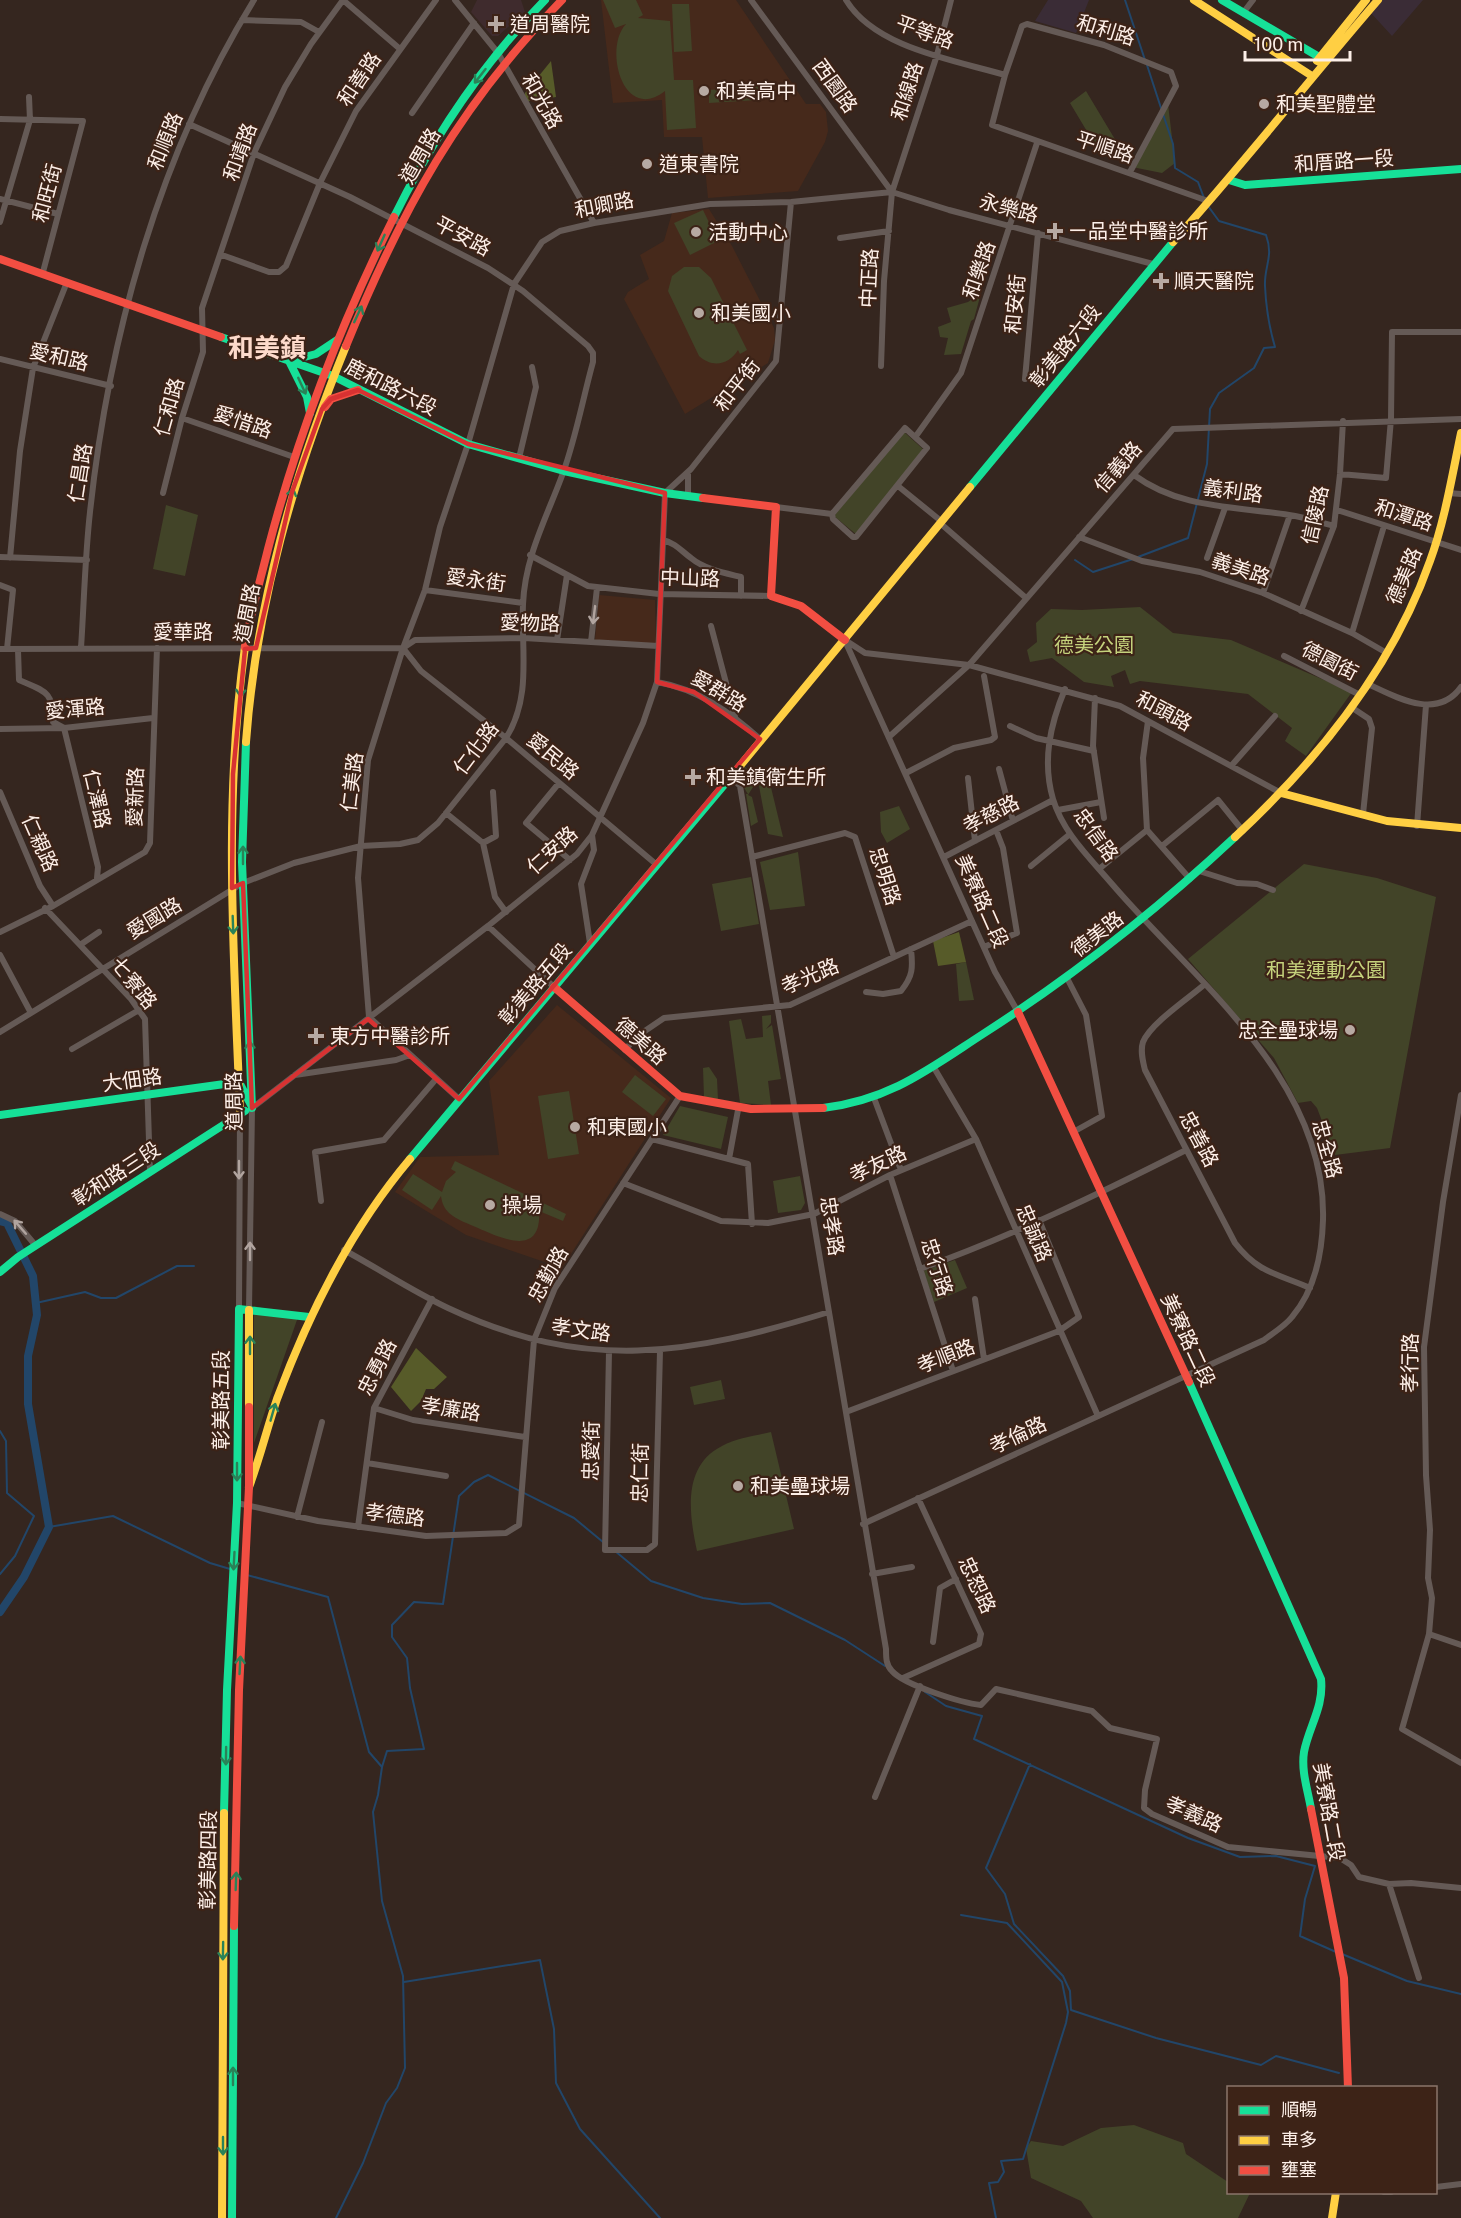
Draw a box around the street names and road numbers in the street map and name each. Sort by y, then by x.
street label: 平等路 [893,10,957,54]
street label: 和利路 [1074,10,1138,50]
street label: 和善路 [332,47,386,111]
street label: 西園路 [808,55,862,117]
street label: 和線路 [886,59,928,123]
street label: 和光路 [517,69,567,133]
street label: 和順路 [143,109,187,173]
street label: 和靖路 [218,120,262,184]
street label: 道周路 [395,124,445,188]
street label: 平順路 [1073,126,1137,168]
street label: 和厝路一段 [1293,146,1395,176]
street label: 和旺街 [28,161,66,225]
street label: 和卿路 [572,187,636,223]
street label: 永樂路 [977,189,1041,227]
street label: 平安路 [431,211,495,261]
street label: 和樂路 [958,238,1000,302]
street label: 中正路 [855,247,883,309]
street label: 和安街 [1000,273,1030,335]
street label: 彰美路六段 [1024,300,1106,392]
street label: 愛和路 [27,339,91,375]
street label: 鹿和路六段 [341,354,441,420]
street label: 和平街 [709,354,765,416]
street label: 仁和路 [149,375,189,439]
street label: 愛惜路 [211,401,275,443]
street label: 信義路 [1089,436,1147,498]
street label: 仁昌路 [63,441,97,505]
street label: 義利路 [1202,475,1264,507]
street label: 信陵路 [1297,483,1333,547]
street label: 和潭路 [1372,494,1436,536]
street label: 德美路 [1381,544,1427,608]
street label: 義美路 [1209,548,1273,590]
street label: 愛永街 [445,564,507,596]
street label: 中山路 [660,565,720,591]
street label: 道周路 [229,581,265,645]
street label: 愛物路 [500,610,560,636]
street label: 愛華路 [153,620,213,644]
street label: 德園街 [1298,637,1362,685]
street label: 愛群路 [687,665,751,717]
street label: 和頭路 [1132,686,1196,736]
street label: 愛渾路 [44,694,106,724]
street label: 仁化路 [448,717,504,779]
street label: 愛民路 [522,728,584,784]
street label: 仁美路 [336,751,368,813]
street label: 仁澤路 [79,767,115,831]
street label: 愛新路 [122,767,148,827]
street label: 孝慈路 [959,790,1023,838]
street label: 忠信路 [1069,804,1123,866]
street label: 仁親路 [17,811,63,875]
street label: 仁安路 [522,821,582,879]
street label: 忠明路 [864,844,906,908]
street label: 美寮路二段 [951,850,1013,952]
street label: 愛國路 [122,892,186,944]
street label: 德美路 [1066,906,1128,962]
street label: 彰美路五段 [494,938,576,1030]
street label: 七寮路 [106,952,162,1014]
street label: 孝光路 [778,953,842,999]
street label: 德美路 [610,1012,672,1070]
street label: 大佃路 [101,1064,163,1096]
street label: 道周路 [221,1071,247,1131]
street label: 忠善路 [1174,1107,1224,1171]
street label: 忠全路 [1307,1117,1347,1181]
street label: 彰和路三段 [68,1137,164,1211]
street label: 孝友路 [846,1140,910,1188]
street label: 忠孝路 [815,1194,849,1258]
street label: 忠誠路 [1011,1201,1057,1265]
street label: 忠行路 [916,1235,958,1299]
street label: 忠勤路 [523,1242,573,1306]
street label: 美寮路二段 [1156,1290,1220,1390]
street label: 孝文路 [550,1314,612,1346]
street label: 孝行路 [1397,1333,1423,1393]
street label: 孝順路 [914,1334,978,1378]
street label: 忠勇路 [353,1335,401,1399]
street label: 彰美路五段 [209,1350,233,1450]
street label: 孝廉路 [419,1392,483,1426]
street label: 孝倫路 [986,1411,1050,1459]
street label: 忠愛街 [578,1421,604,1481]
street label: 忠仁街 [627,1443,653,1503]
street label: 孝德路 [364,1499,426,1531]
street label: 忠恕路 [953,1553,1001,1617]
street label: 美寮路二段 [1308,1761,1350,1863]
street label: 孝義路 [1162,1791,1226,1837]
street label: 彰美路四段 [195,1810,221,1910]

